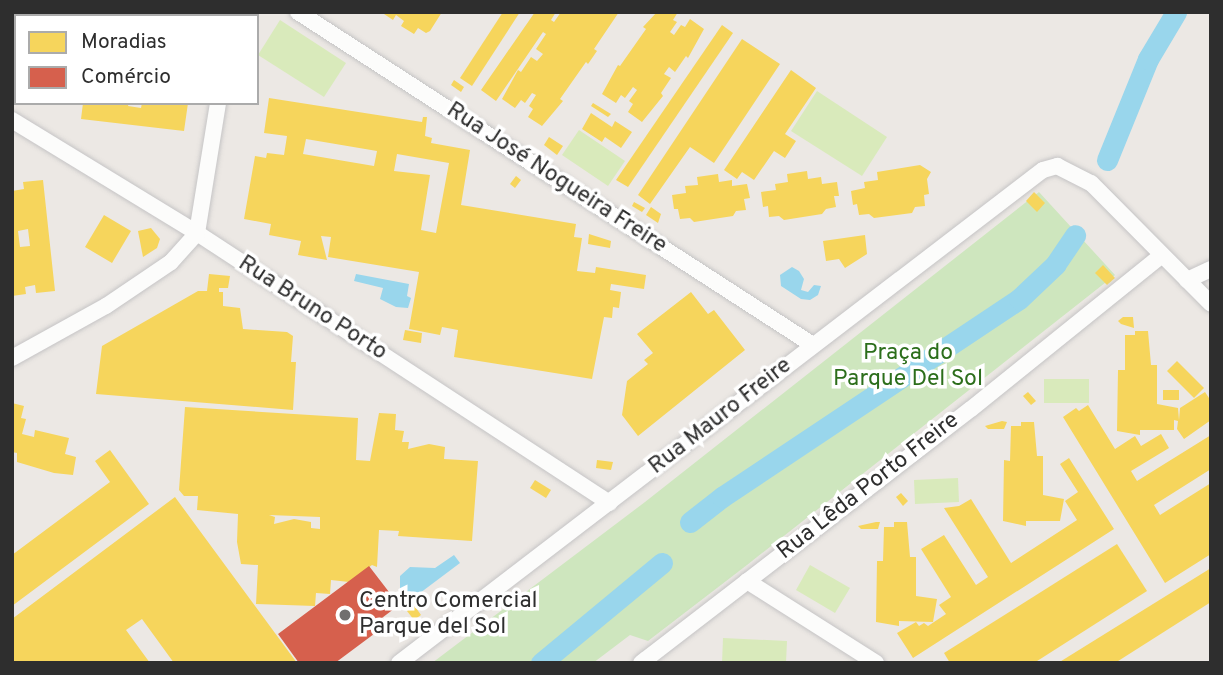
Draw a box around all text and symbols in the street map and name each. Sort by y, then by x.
legend [14,14,259,105]
text: Moradias [81,29,167,56]
text: Comércio [81,64,171,91]
street label: Rua José Nogueira Freire [441,97,671,261]
street label: Rua Bruno Porto [232,251,392,367]
park label: Praça do Parque Del Sol [833,340,983,394]
street label: Rua Mauro Freire [644,353,798,481]
street label: Rua Lêda Porto Freire [773,407,965,567]
place label: Centro Comercial Parque del Sol [359,588,538,642]
marker: Centro Comercial Parque del Sol [337,607,353,623]

